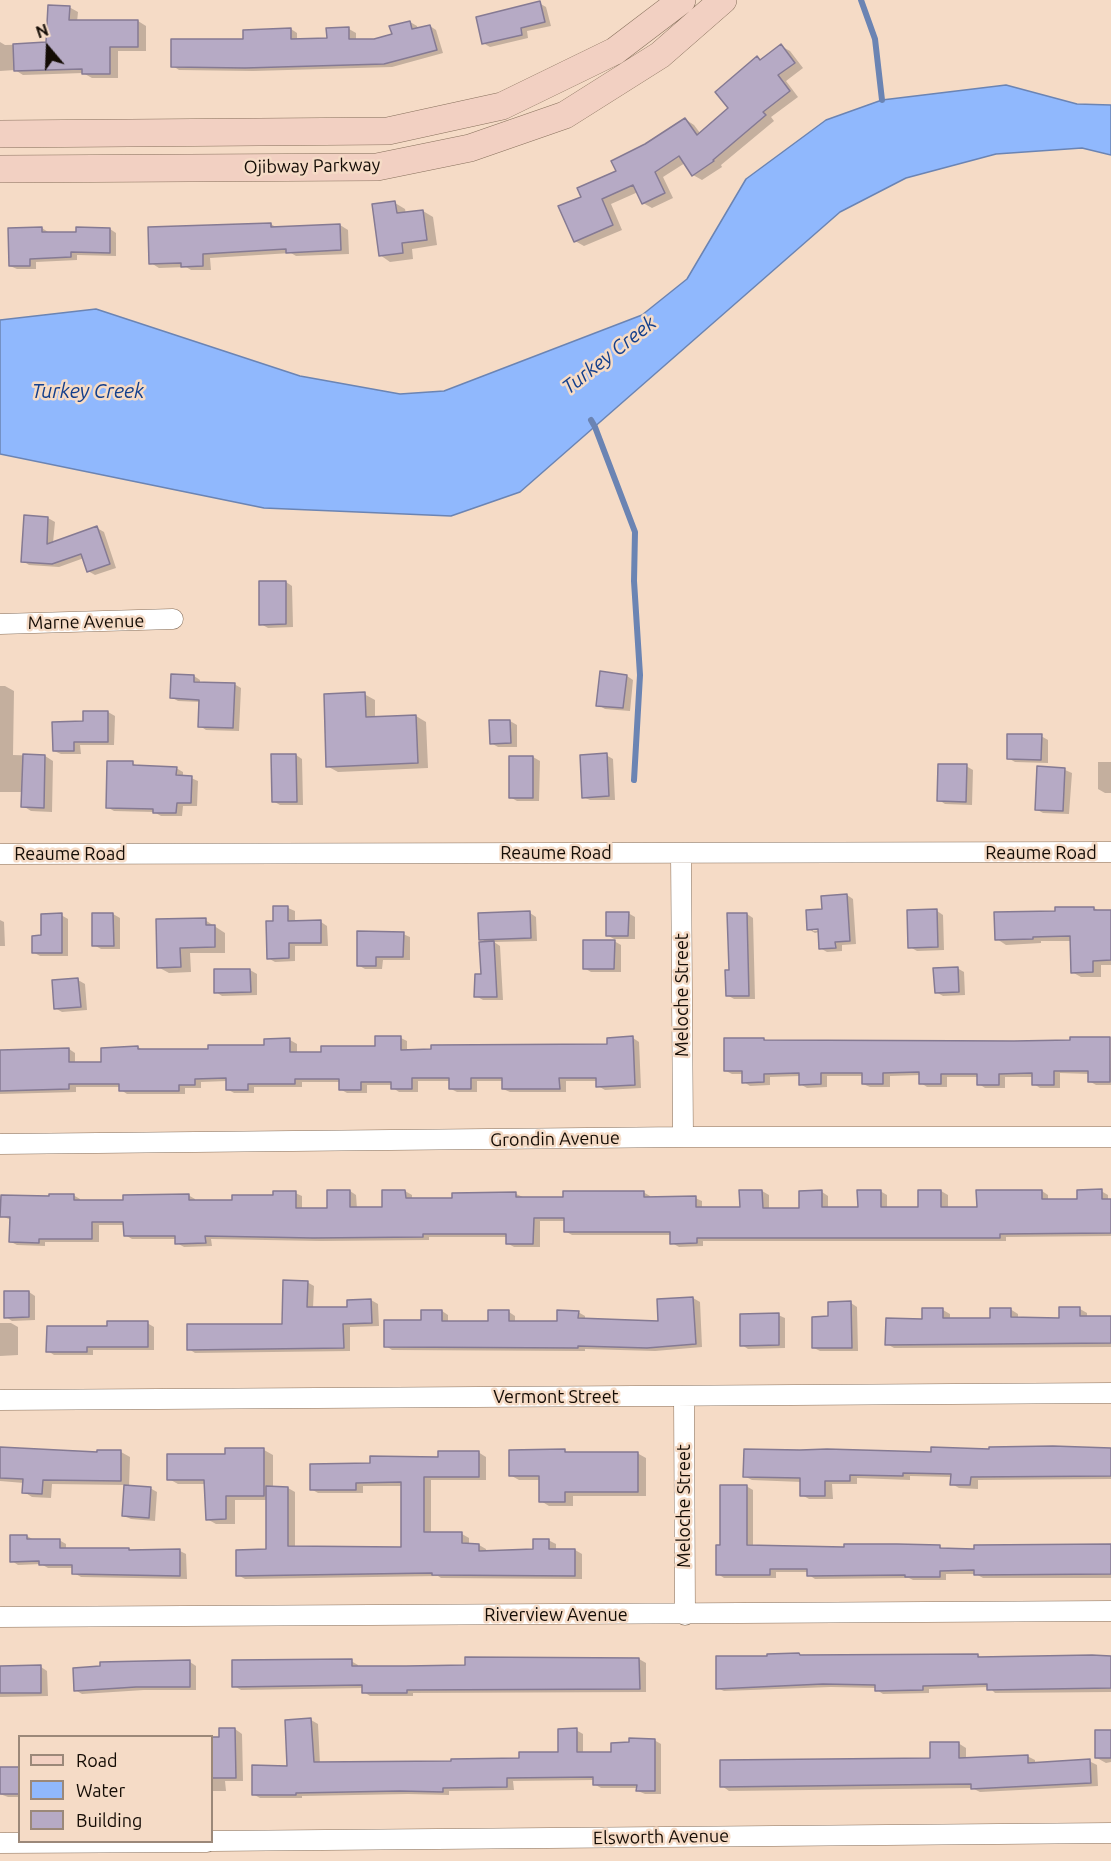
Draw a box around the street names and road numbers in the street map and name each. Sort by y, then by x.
street label: Ojibway Parkway [243,154,381,178]
street label: Marne Avenue [27,610,145,634]
street label: Reaume Road [500,842,612,864]
street label: Reaume Road [985,842,1097,864]
street label: Reaume Road [14,843,126,865]
street label: Meloche Street [671,933,693,1057]
street label: Grondin Avenue [490,1127,620,1151]
street label: Vermont Street [493,1386,619,1408]
street label: Meloche Street [673,1444,695,1568]
street label: Riverview Avenue [484,1604,628,1626]
street label: Elsworth Avenue [593,1825,729,1849]

